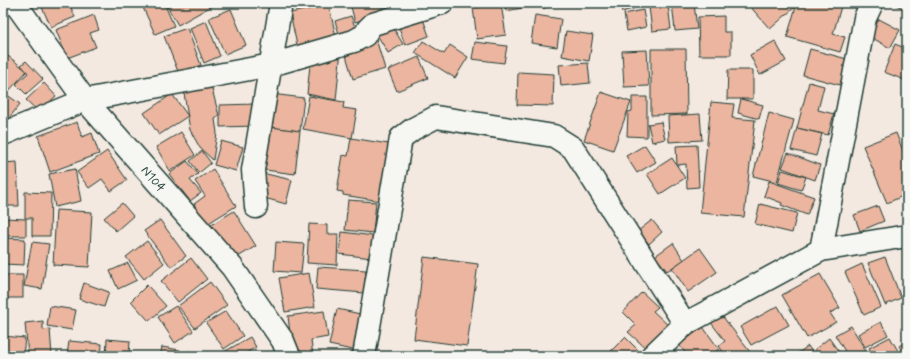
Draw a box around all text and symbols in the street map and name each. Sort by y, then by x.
street label: N104 [137,163,169,196]

